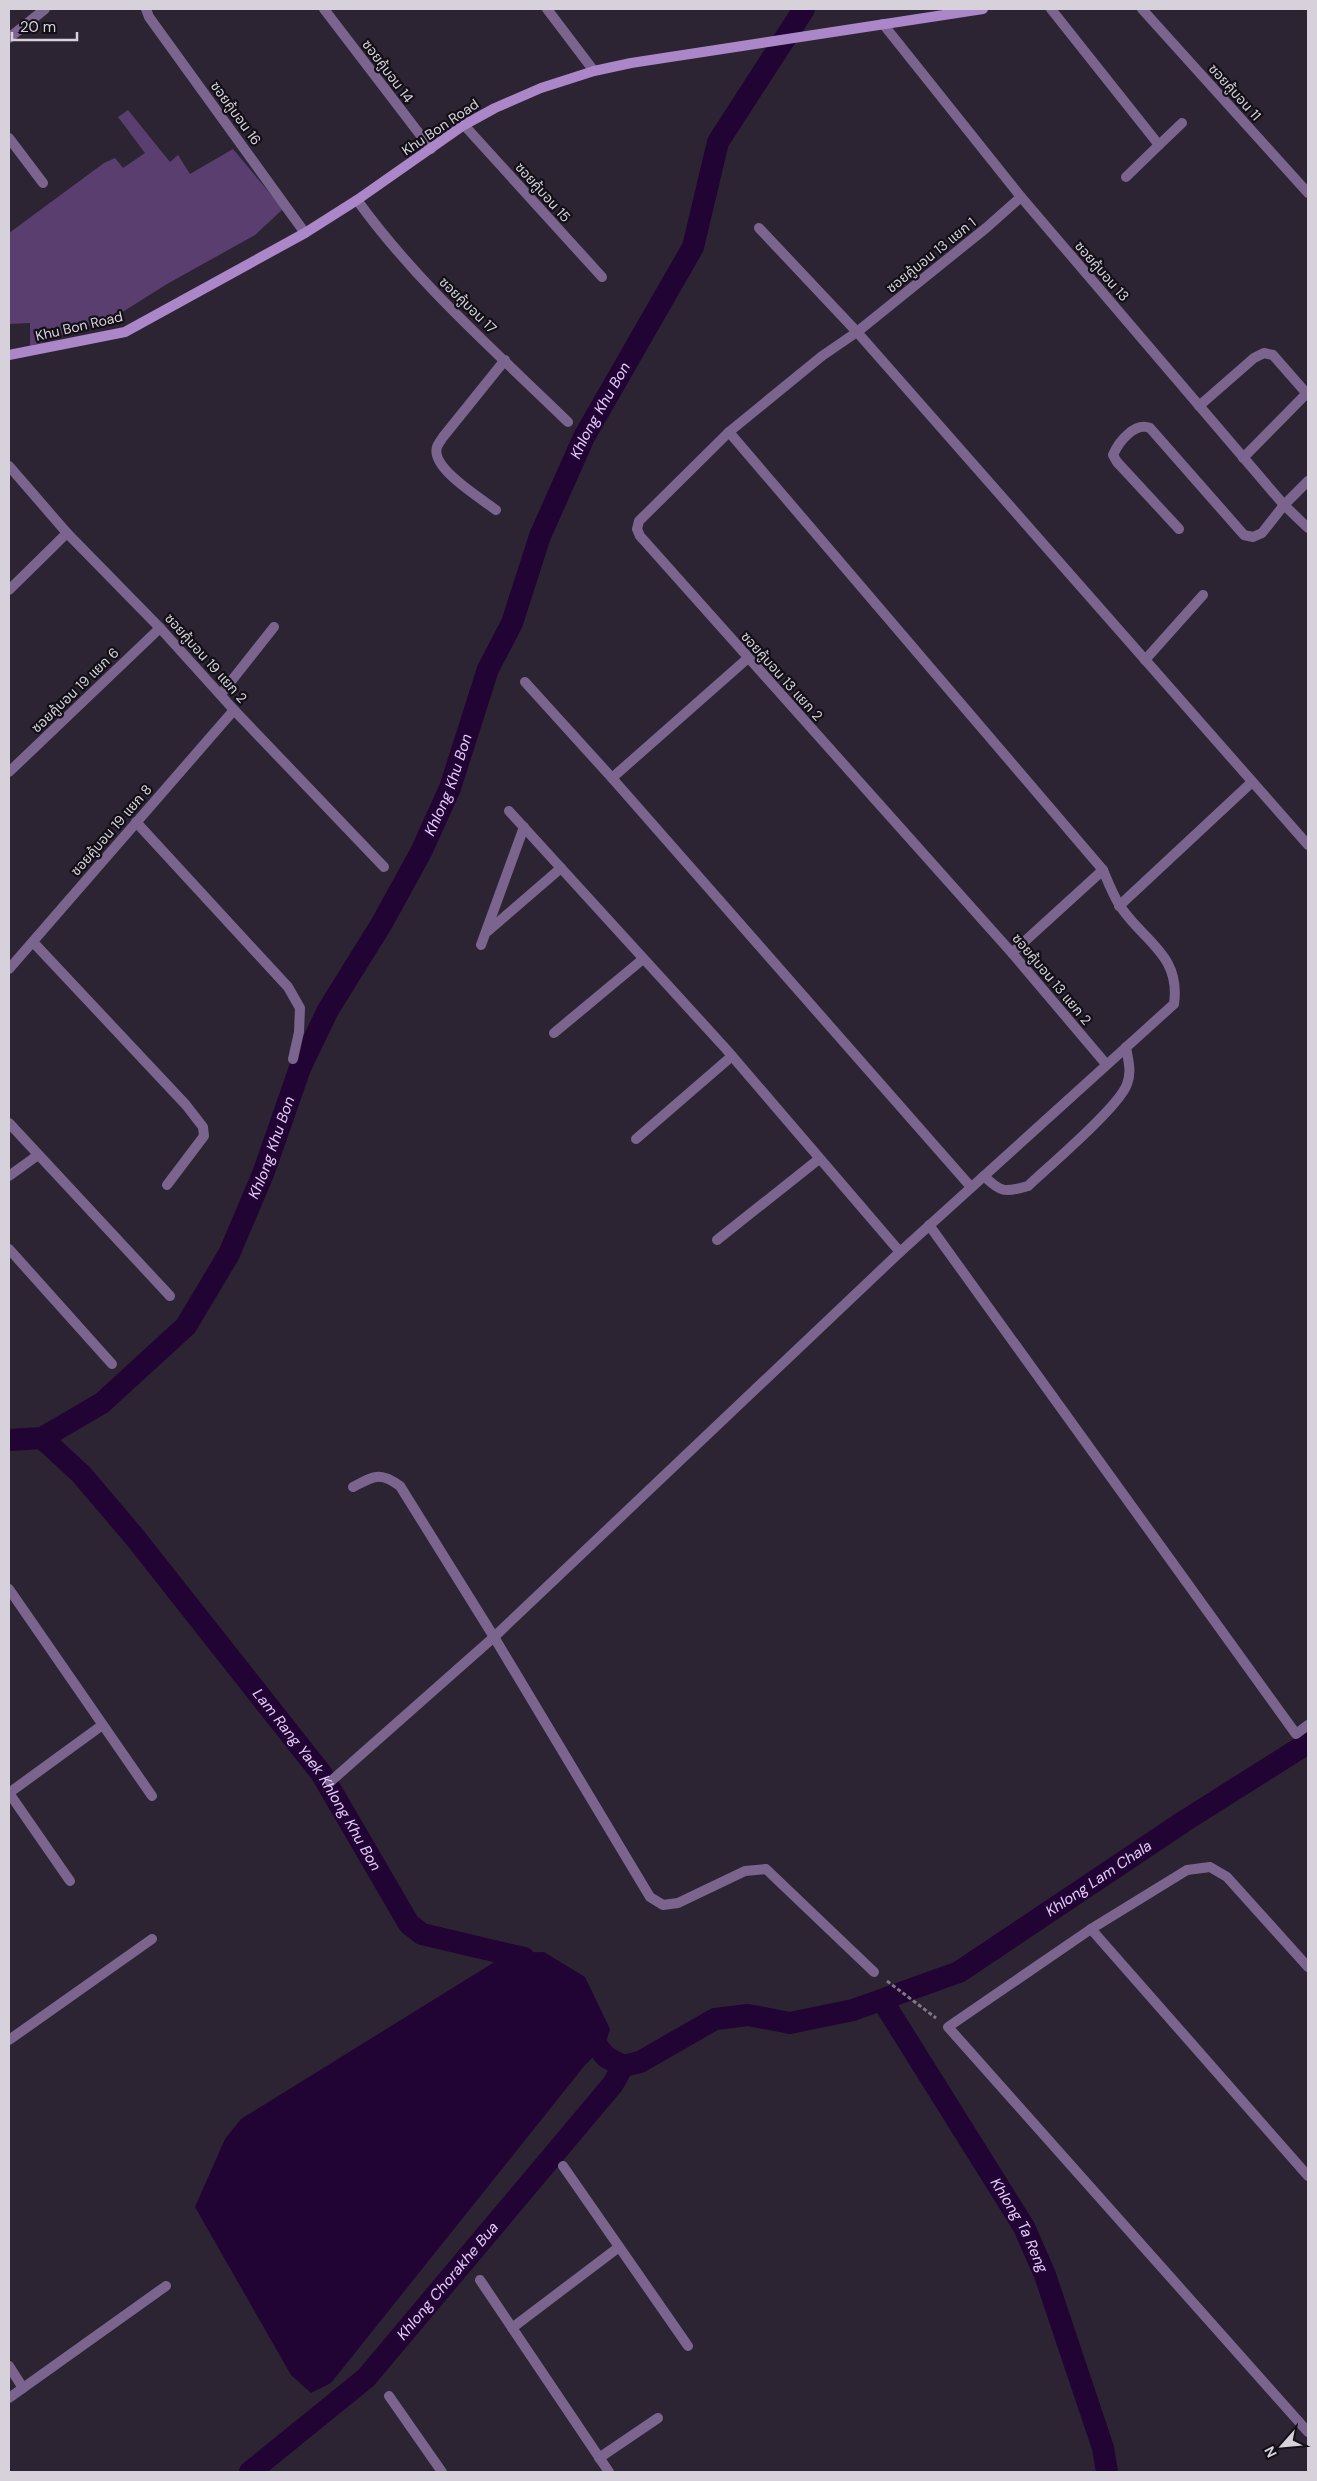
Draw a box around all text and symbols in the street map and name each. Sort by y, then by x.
scale bar [12,10,78,42]
text: 20 m [20,17,56,37]
street label: ซอยคู้บอน 14 [358,36,418,107]
street label: ซอยคู้บอน 11 [1205,60,1265,124]
street label: ซอยคู้บอน 16 [207,77,265,149]
street label: Khu Bon Road [398,95,482,159]
street label: ซอยคู้บอน 15 [511,158,575,226]
street label: ซอยคู้บอน 13 แยก 1 [882,213,980,297]
street label: ซอยคู้บอน 13 [1071,237,1133,305]
street label: ซอยคู้บอน 17 [435,273,501,337]
street label: Khu Bon Road [34,307,124,345]
water label: Khlong Khu Bon [565,358,635,462]
street label: ซอยคู้บอน 19 แยก 2 [161,609,251,707]
street label: ซอยคู้บอน 13 แยก 2 [737,628,827,724]
street label: ซอยคู้บอน 19 แยก 6 [27,644,123,736]
water label: Khlong Khu Bon [420,731,477,839]
street label: ซอยคู้บอน 19 แยก 8 [67,781,155,879]
street label: ซอยคู้บอน 13 แยก 2 [1008,930,1096,1028]
water label: Khlong Khu Bon [244,1093,299,1202]
water label: Lam Rang Yaek Khlong Khu Bon [248,1685,386,1875]
water label: Khlong Lam Chala [1042,1836,1156,1921]
water label: Khlong Ta Reng [986,2174,1053,2276]
water label: Khlong Chorakhe Bua [392,2218,503,2344]
north arrow [1257,2421,1307,2471]
text: N [1260,2443,1281,2461]

